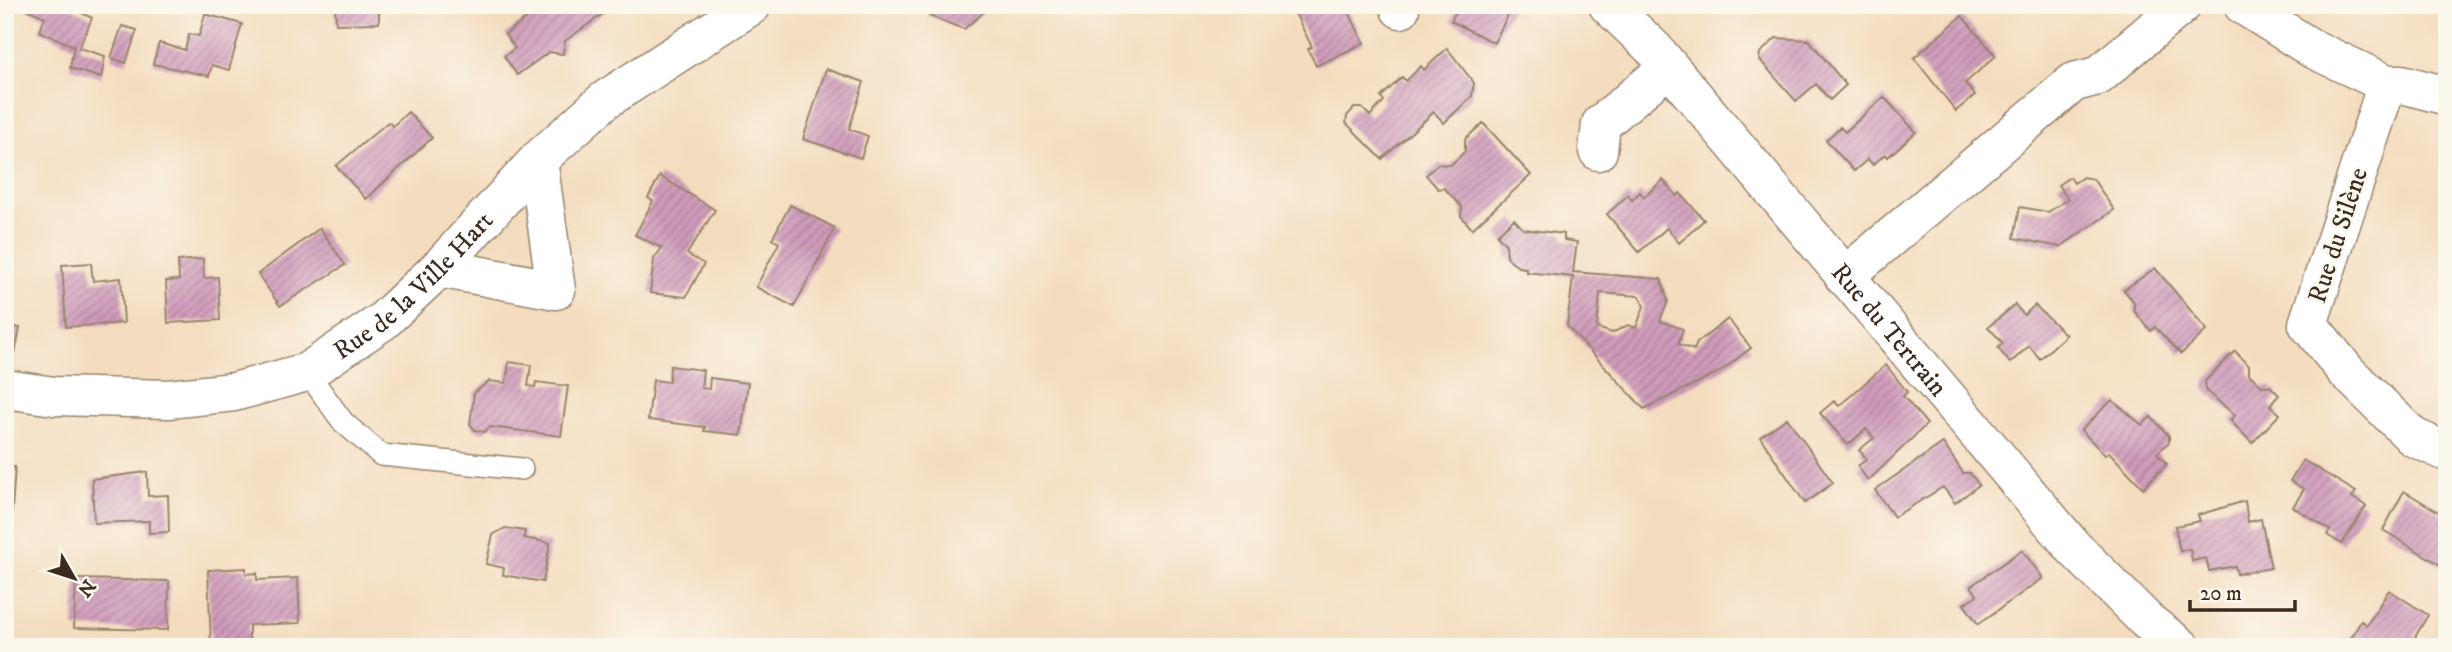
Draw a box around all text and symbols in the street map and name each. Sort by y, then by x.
street label: Rue du Silène [2301,164,2376,307]
street label: Rue de la Ville Hart [327,205,501,368]
street label: Rue du Tertrain [1823,257,1954,404]
north arrow [38,544,108,614]
scale bar [2190,568,2294,612]
text: N [72,574,100,601]
text: 20 m [2200,581,2242,607]

